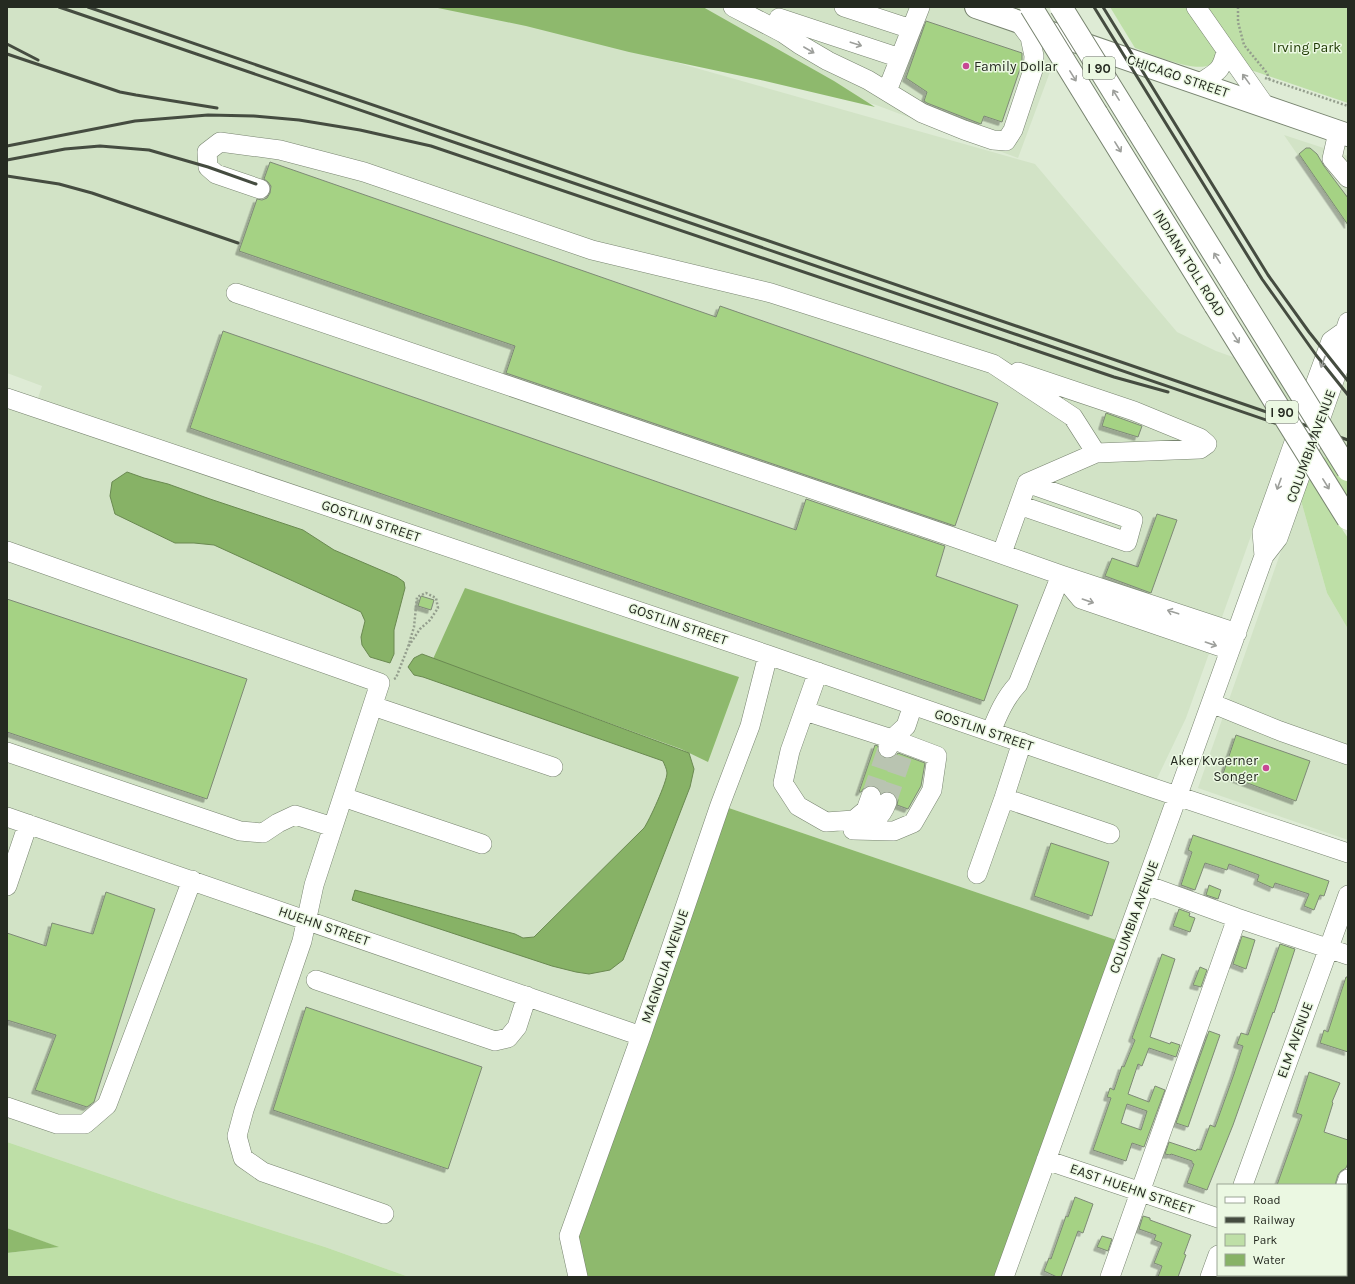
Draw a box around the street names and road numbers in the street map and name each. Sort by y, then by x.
street label: CHICAGO STREET [1125,51,1231,101]
road number: I 90 [1083,57,1115,79]
street label: INDIANA TOLL ROAD [1149,206,1229,320]
street label: COLUMBIA AVENUE [1283,387,1339,505]
road number: I 90 [1266,401,1298,423]
street label: GOSTLIN STREET [319,496,423,546]
street label: GOSTLIN STREET [626,599,730,649]
street label: GOSTLIN STREET [932,705,1036,755]
street label: COLUMBIA AVENUE [1106,858,1162,976]
street label: HUEHN STREET [276,902,372,950]
street label: MAGNOLIA AVENUE [638,907,692,1025]
street label: ELM AVENUE [1273,1000,1317,1080]
street label: EAST HUEHN STREET [1068,1160,1196,1218]

